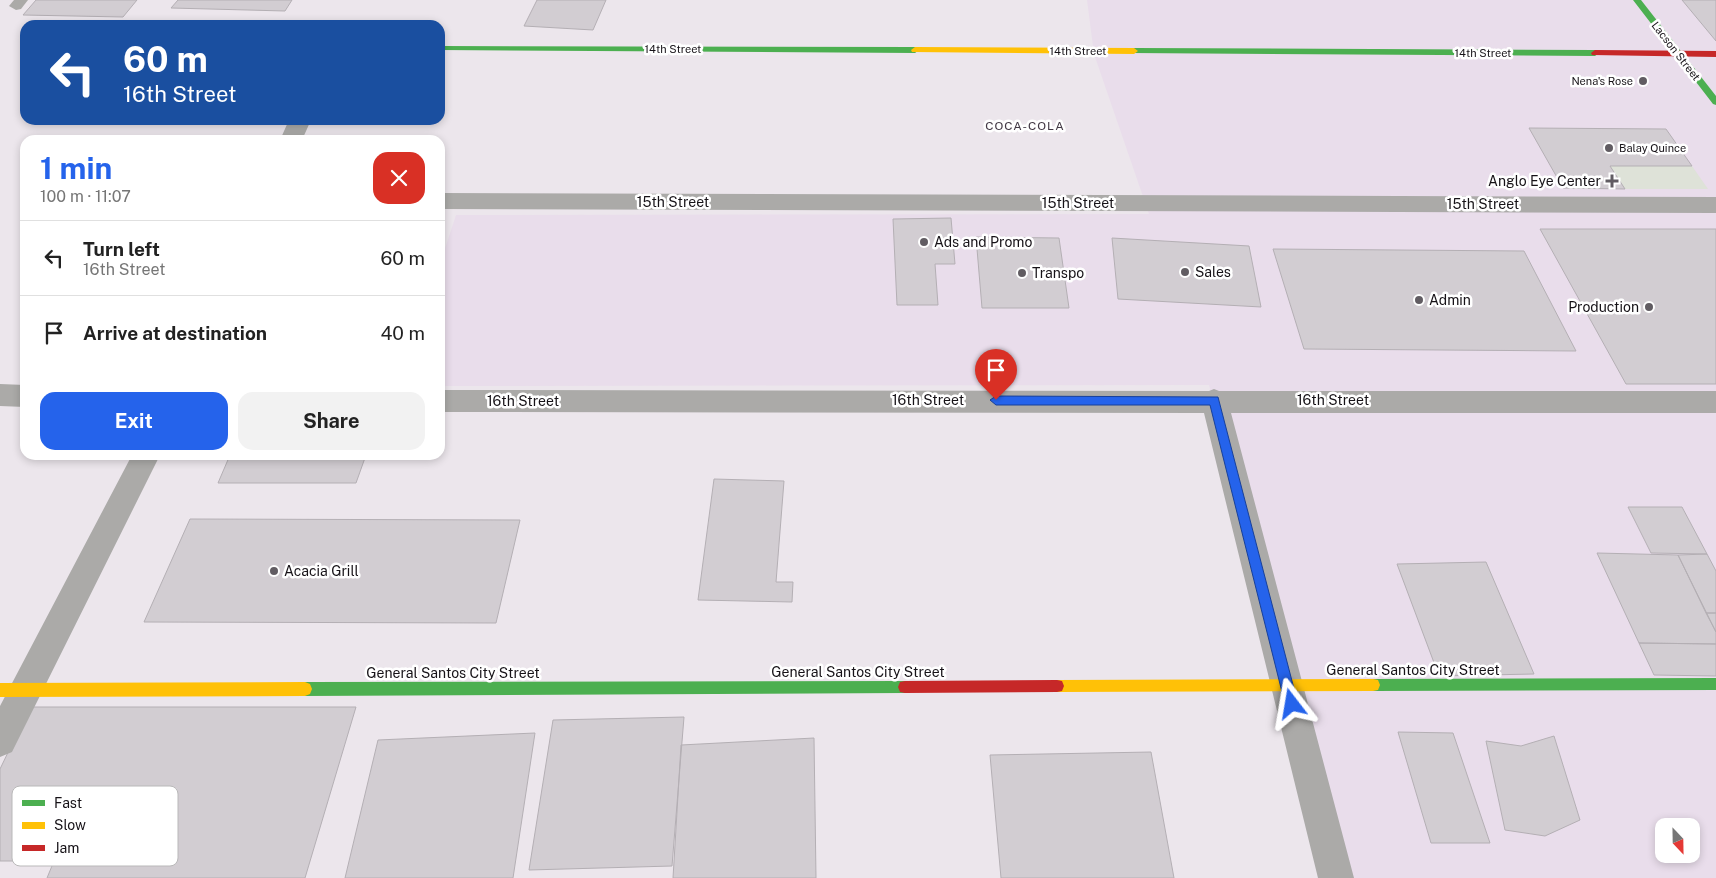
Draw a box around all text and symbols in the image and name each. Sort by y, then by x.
street label: Lacson Street [1649,19,1703,83]
text: 60 m [123,39,208,80]
icon: left [40,40,105,105]
street label: 14th Street [645,43,701,55]
street label: 14th Street [1050,45,1106,57]
street label: 14th Street [1455,47,1511,59]
place label: Nena's Rose [1571,75,1633,87]
marker: Nena's Rose [1637,75,1649,87]
text: 16th Street [123,81,237,107]
district label: COCA-COLA [985,119,1065,133]
marker: Balay Quince [1603,142,1615,154]
place label: Balay Quince [1619,142,1686,154]
text: 1 min [40,150,112,186]
button: close [373,152,425,204]
place label: Anglo Eye Center [1488,173,1601,189]
marker: Anglo Eye Center [1605,174,1619,188]
text: 100 m · 11:07 [40,187,131,206]
street label: 15th Street [637,194,709,210]
street label: 15th Street [1042,195,1114,211]
street label: 15th Street [1447,196,1519,212]
place label: Ads and Promo [934,234,1032,250]
marker: Ads and Promo [918,236,930,248]
text: Turn left [83,238,160,260]
icon: left [40,244,68,272]
text: 60 m [381,247,425,269]
text: 16th Street [83,260,166,279]
place label: Sales [1195,264,1231,280]
place label: Transpo [1032,265,1084,281]
marker: Sales [1179,266,1191,278]
marker: Transpo [1016,267,1028,279]
place label: Admin [1429,292,1471,308]
marker: Admin [1413,294,1425,306]
place label: Production [1568,299,1639,315]
marker: Production [1643,301,1655,313]
icon: arrive [40,319,68,347]
text: Arrive at destination [83,322,267,344]
text: 40 m [380,322,425,344]
pin [975,349,1017,400]
icon: arrive [982,356,1010,384]
button: Exit [40,392,228,450]
button: Share [238,392,425,450]
street label: 16th Street [892,392,964,408]
street label: 16th Street [1297,392,1369,408]
street label: 16th Street [487,393,559,409]
place label: Acacia Grill [284,563,359,579]
marker: Acacia Grill [268,565,280,577]
street label: General Santos City Street [1326,662,1500,678]
street label: General Santos City Street [771,664,945,680]
street label: General Santos City Street [366,665,540,681]
position arrow [1265,677,1317,729]
legend [12,786,178,866]
text: Fast [54,795,82,811]
text: Slow [54,817,86,833]
north arrow [1655,818,1700,862]
map controls [1655,818,1700,863]
text: Jam [54,840,79,856]

